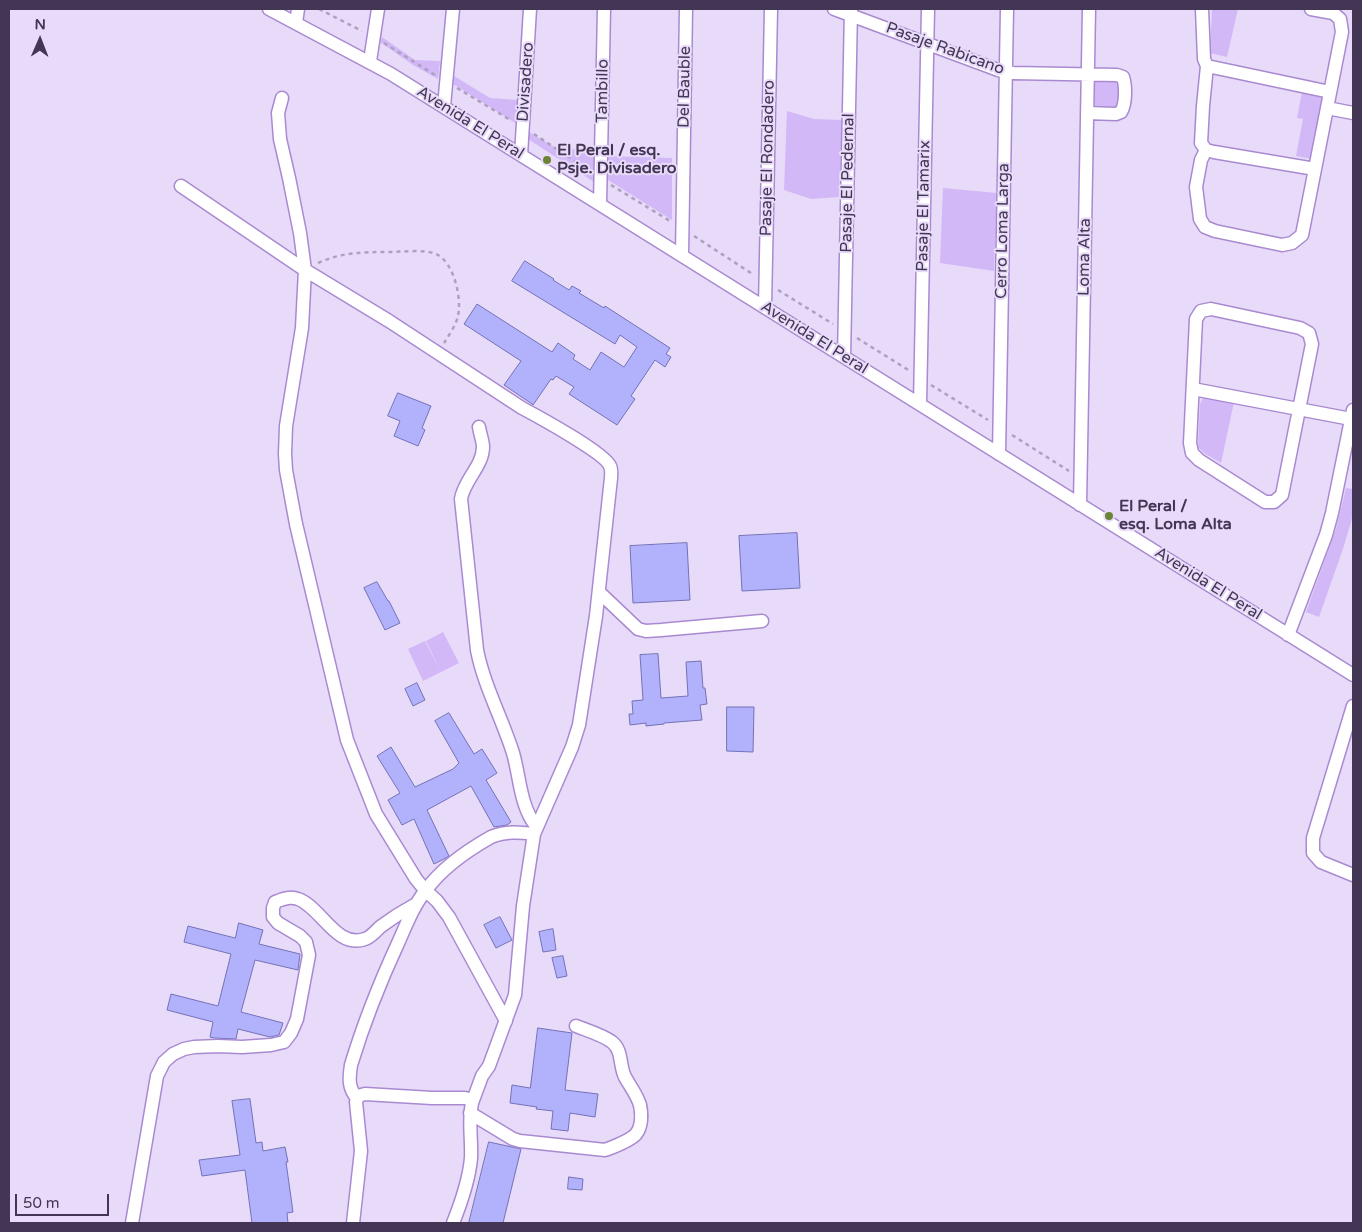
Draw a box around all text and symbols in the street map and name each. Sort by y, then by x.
north arrow [15,15,65,65]
text: N [34,16,46,33]
street label: Pasaje Rabicano [883,19,1007,79]
street label: Divisadero [514,42,538,122]
street label: Del Bauble [675,46,695,128]
street label: Tambillo [593,59,613,123]
street label: Pasaje El Rondadero [757,80,779,236]
street label: Avenida El Peral [413,82,527,164]
street label: Pasaje El Pedernal [837,113,859,253]
street label: Pasaje El Tamarix [913,140,935,272]
place label: El Peral / esq. Psje. Divisadero [557,141,677,179]
marker: El Peral / esq. Psje. Divisadero [541,154,553,166]
street label: Cerro Loma Larga [992,163,1014,299]
street label: Loma Alta [1075,218,1095,296]
street label: Avenida El Peral [757,297,871,379]
place label: El Peral / esq. Loma Alta [1119,497,1232,535]
marker: El Peral / esq. Loma Alta [1103,510,1115,522]
street label: Avenida El Peral [1151,543,1265,625]
scale bar [18,1184,111,1216]
text: 50 m [23,1194,60,1212]

